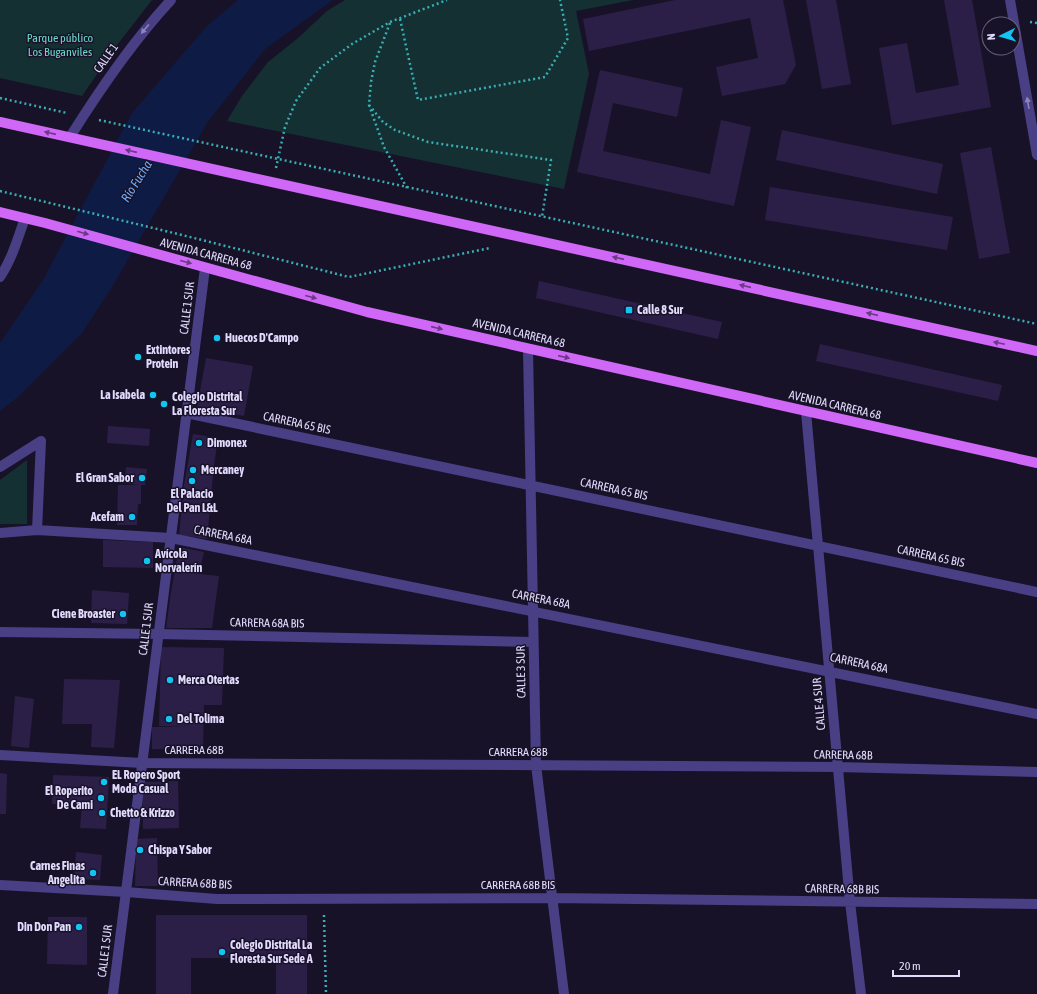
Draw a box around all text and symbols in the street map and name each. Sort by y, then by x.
north arrow [981,16,1021,56]
one-way arrow [141,24,150,35]
park label: Parque público Los Buganviles [27,31,94,59]
text: N [985,33,997,41]
street label: CALLE 1 [91,40,121,76]
one-way arrow [1025,97,1031,109]
one-way arrow [44,129,56,135]
one-way arrow [125,147,138,153]
water label: Río Fucha [118,158,155,205]
one-way arrow [77,230,89,236]
street label: AVENIDA CARRERA 68 [159,235,254,273]
one-way arrow [612,255,624,261]
one-way arrow [180,260,192,266]
street label: CALLE 1 SUR [177,281,197,335]
one-way arrow [739,283,751,289]
one-way arrow [305,294,317,300]
place label: Calle 8 Sur [637,303,683,317]
marker: Calle 8 Sur [624,305,634,315]
one-way arrow [866,311,878,317]
street label: AVENIDA CARRERA 68 [472,316,567,350]
one-way arrow [431,326,443,332]
place label: Huecos D'Campo [225,331,299,345]
marker: Huecos D'Campo [212,333,222,343]
one-way arrow [993,339,1005,345]
place label: Extintores Protein [146,343,191,371]
marker: Extintores Protein [133,352,143,362]
one-way arrow [558,354,570,360]
place label: La Isabela [100,388,145,402]
street label: AVENIDA CARRERA 68 [788,388,883,422]
marker: La Isabela [148,390,158,400]
place label: Colegio Distrital La Floresta Sur [172,390,243,418]
marker: Colegio Distrital La Floresta Sur [159,399,169,409]
street label: CARRERA 65 BIS [262,409,332,437]
place label: Dimonex [207,436,247,450]
marker: Dimonex [194,438,204,448]
place label: Mercaney [201,463,244,477]
marker: Mercaney [188,465,198,475]
place label: El Gran Sabor [76,471,134,485]
marker: El Gran Sabor [137,473,147,483]
street label: CARRERA 65 BIS [579,475,649,503]
marker: El Palacio Del Pan L&L [187,476,197,486]
place label: El Palacio Del Pan L&L [166,487,218,515]
place label: Acefam [90,510,124,524]
marker: Acefam [127,512,137,522]
street label: CARRERA 68A [193,522,253,548]
street label: CARRERA 65 BIS [896,542,966,570]
place label: Avícola Norvalerín [154,547,202,575]
marker: Avícola Norvalerín [142,556,152,566]
street label: CARRERA 68A [511,586,571,612]
street label: CALLE 1 SUR [136,602,156,656]
place label: Ciene Broaster [51,607,115,621]
marker: Ciene Broaster [118,609,128,619]
street label: CARRERA 68A BIS [230,615,304,631]
street label: CALLE 3 SUR [514,646,528,698]
street label: CARRERA 68A [829,650,889,676]
place label: Merca Otertas [178,673,240,687]
marker: Merca Otertas [165,675,175,685]
street label: CALLE 4 SUR [810,677,828,731]
place label: Del Tolima [177,712,225,726]
marker: Del Tolima [164,714,174,724]
street label: CARRERA 68B [165,743,224,757]
street label: CARRERA 68B [489,745,548,759]
street label: CARRERA 68B [813,747,873,763]
place label: EL Ropero Sport Moda Casual [112,768,181,796]
marker: EL Ropero Sport Moda Casual [99,777,109,787]
place label: El Roperito De Cami [45,784,93,812]
marker: El Roperito De Cami [96,793,106,803]
place label: Chetto & Krizzo [110,806,175,820]
marker: Chetto & Krizzo [97,808,107,818]
place label: Chispa Y Sabor [148,843,212,857]
marker: Chispa Y Sabor [135,845,145,855]
place label: Carnes Finas Angelita [30,859,86,887]
marker: Carnes Finas Angelita [88,868,98,878]
street label: CARRERA 68B BIS [158,874,232,892]
street label: CARRERA 68B BIS [481,878,555,892]
street label: CARRERA 68B BIS [805,881,879,897]
place label: Din Don Pan [17,920,71,934]
marker: Din Don Pan [74,922,84,932]
street label: CALLE 1 SUR [95,924,115,978]
place label: Colegio Distrital La Floresta Sur Sede A [230,938,313,966]
marker: Colegio Distrital La Floresta Sur Sede A [217,947,227,957]
scale bar [893,952,959,978]
text: 20 m [899,959,921,973]

